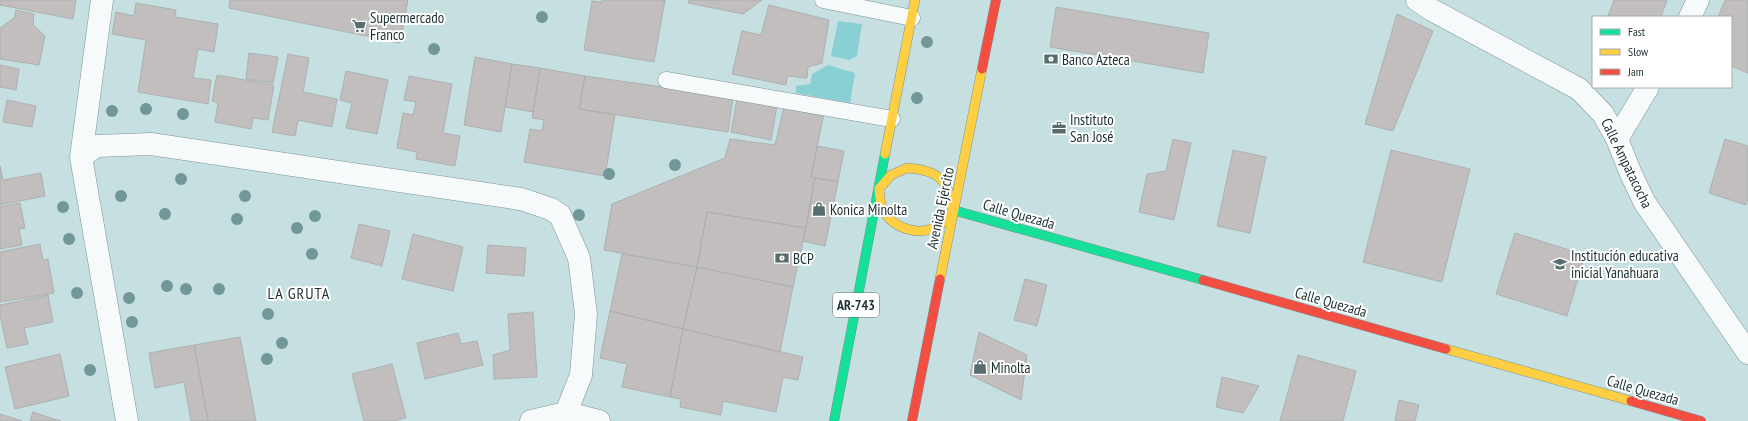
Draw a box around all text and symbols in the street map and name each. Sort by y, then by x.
place label: Supermercado Franco [370,8,444,44]
legend [1592,16,1732,88]
supermarket icon: Supermercado Franco [351,18,367,34]
text: Fast [1628,24,1646,39]
text: Slow [1628,44,1649,59]
place label: Banco Azteca [1062,50,1130,69]
bank icon: Banco Azteca [1043,51,1059,67]
text: Jam [1627,64,1644,79]
place label: Instituto San José [1070,110,1114,146]
street label: Calle Ampatacocha [1597,115,1657,211]
office icon: Instituto San José [1051,120,1067,136]
street label: Avenida Ejército [922,165,958,251]
street label: Calle Quezada [981,195,1057,233]
place label: Konica Minolta [830,200,907,219]
shop icon: Konica Minolta [811,201,827,217]
place label: Institución educativa inicial Yanahuara [1571,246,1679,282]
place label: BCP [793,249,814,268]
bank icon: BCP [774,250,790,266]
school or university icon: Institución educativa inicial Yanahuara [1552,256,1568,272]
district label: LA GRUTA [268,283,330,303]
street label: Calle Quezada [1293,283,1369,321]
road number: AR-743 [833,293,879,317]
place label: Minolta [991,358,1031,377]
shop icon: Minolta [972,359,988,375]
street label: Calle Quezada [1605,371,1681,409]

